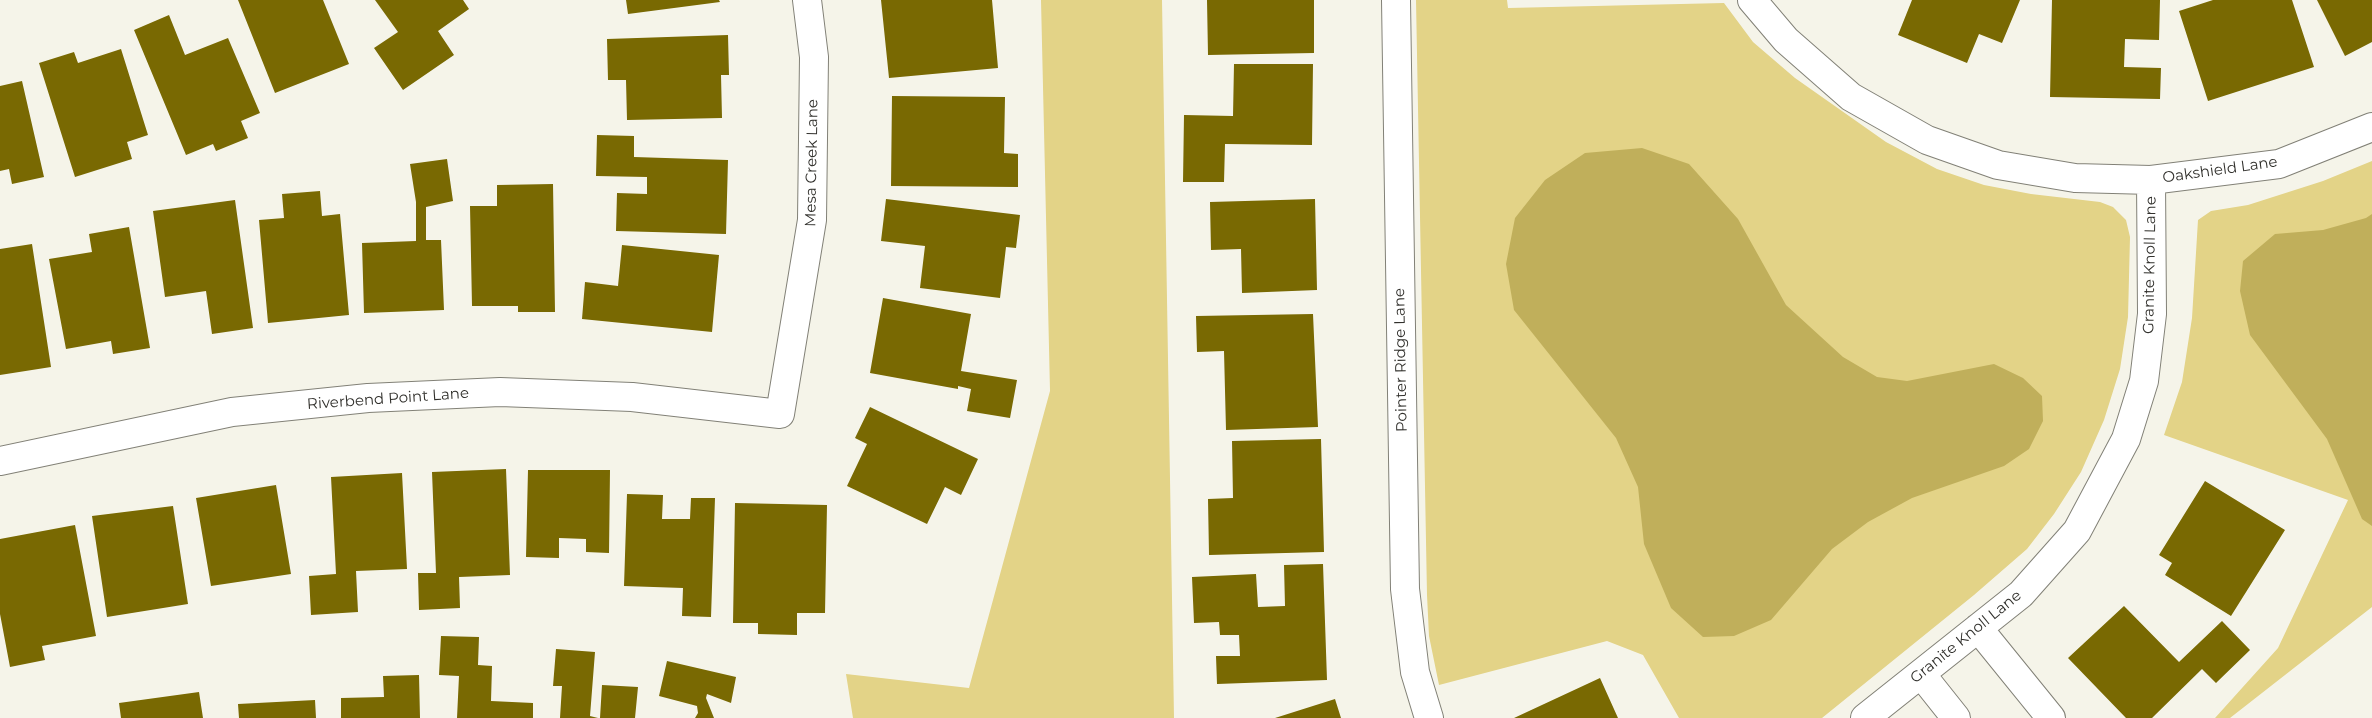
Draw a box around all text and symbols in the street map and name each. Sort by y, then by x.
street label: Mesa Creek Lane [802,99,822,227]
street label: Oakshield Lane [2161,153,2279,187]
street label: Granite Knoll Lane [2140,196,2160,334]
street label: Pointer Ridge Lane [1391,288,1411,432]
street label: Riverbend Point Lane [306,384,470,414]
street label: Granite Knoll Lane [1907,587,2025,687]

